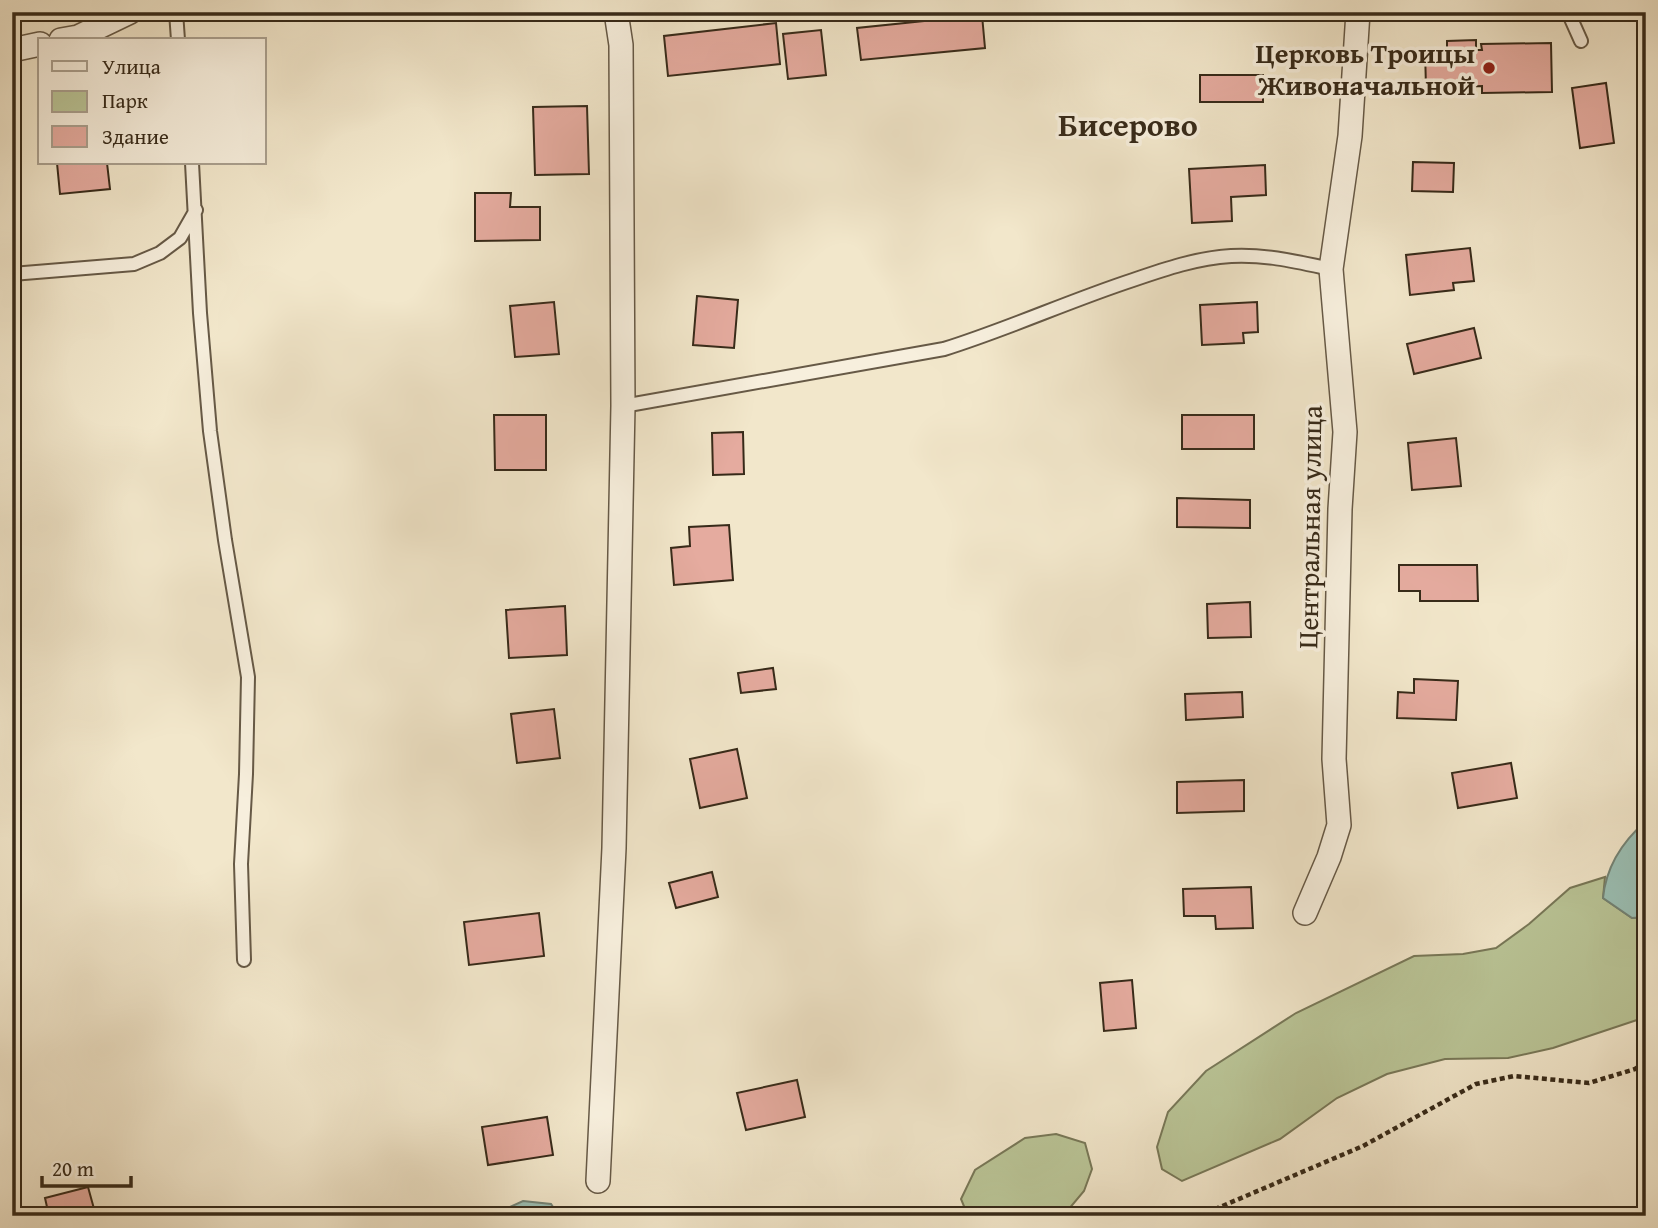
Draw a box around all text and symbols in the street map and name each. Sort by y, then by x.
place label: Церковь Троицы Живоначальной [1255,32,1475,105]
legend [38,38,266,164]
text: Улица [102,51,161,82]
marker: Церковь Троицы Живоначальной [1481,60,1497,76]
text: Парк [102,85,148,116]
district label: Бисерово [1058,101,1198,148]
text: Здание [102,121,169,152]
street label: Центральная улица [1286,404,1332,649]
scale bar [42,1144,131,1188]
text: 20 m [52,1153,94,1184]

